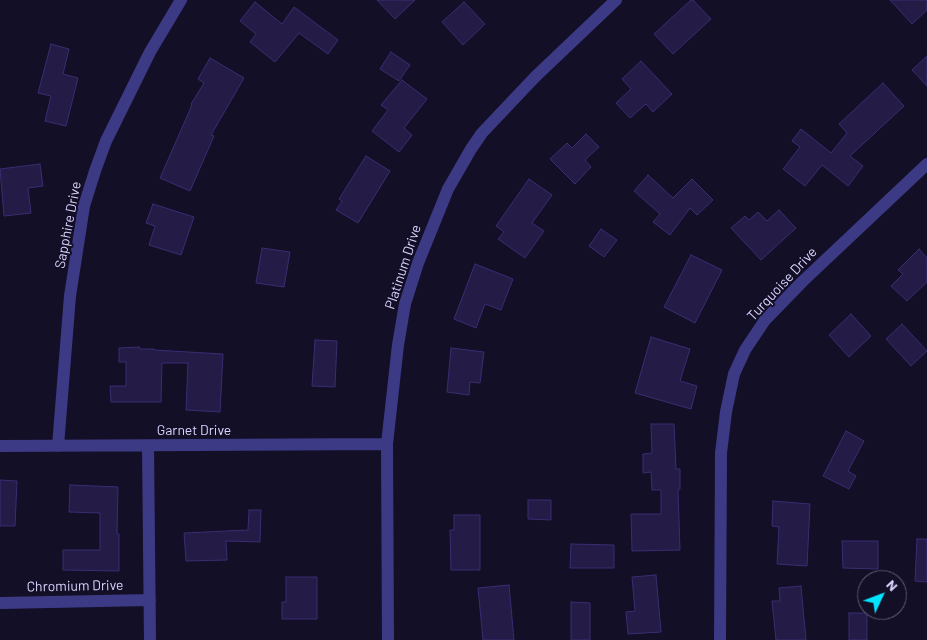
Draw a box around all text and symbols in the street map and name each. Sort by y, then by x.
street label: Sapphire Drive [51,180,85,270]
street label: Platinum Drive [381,223,425,311]
street label: Turquoise Drive [744,244,820,324]
street label: Garnet Drive [157,422,231,438]
north arrow [857,570,907,620]
text: N [883,576,902,594]
street label: Chromium Drive [26,577,124,595]

